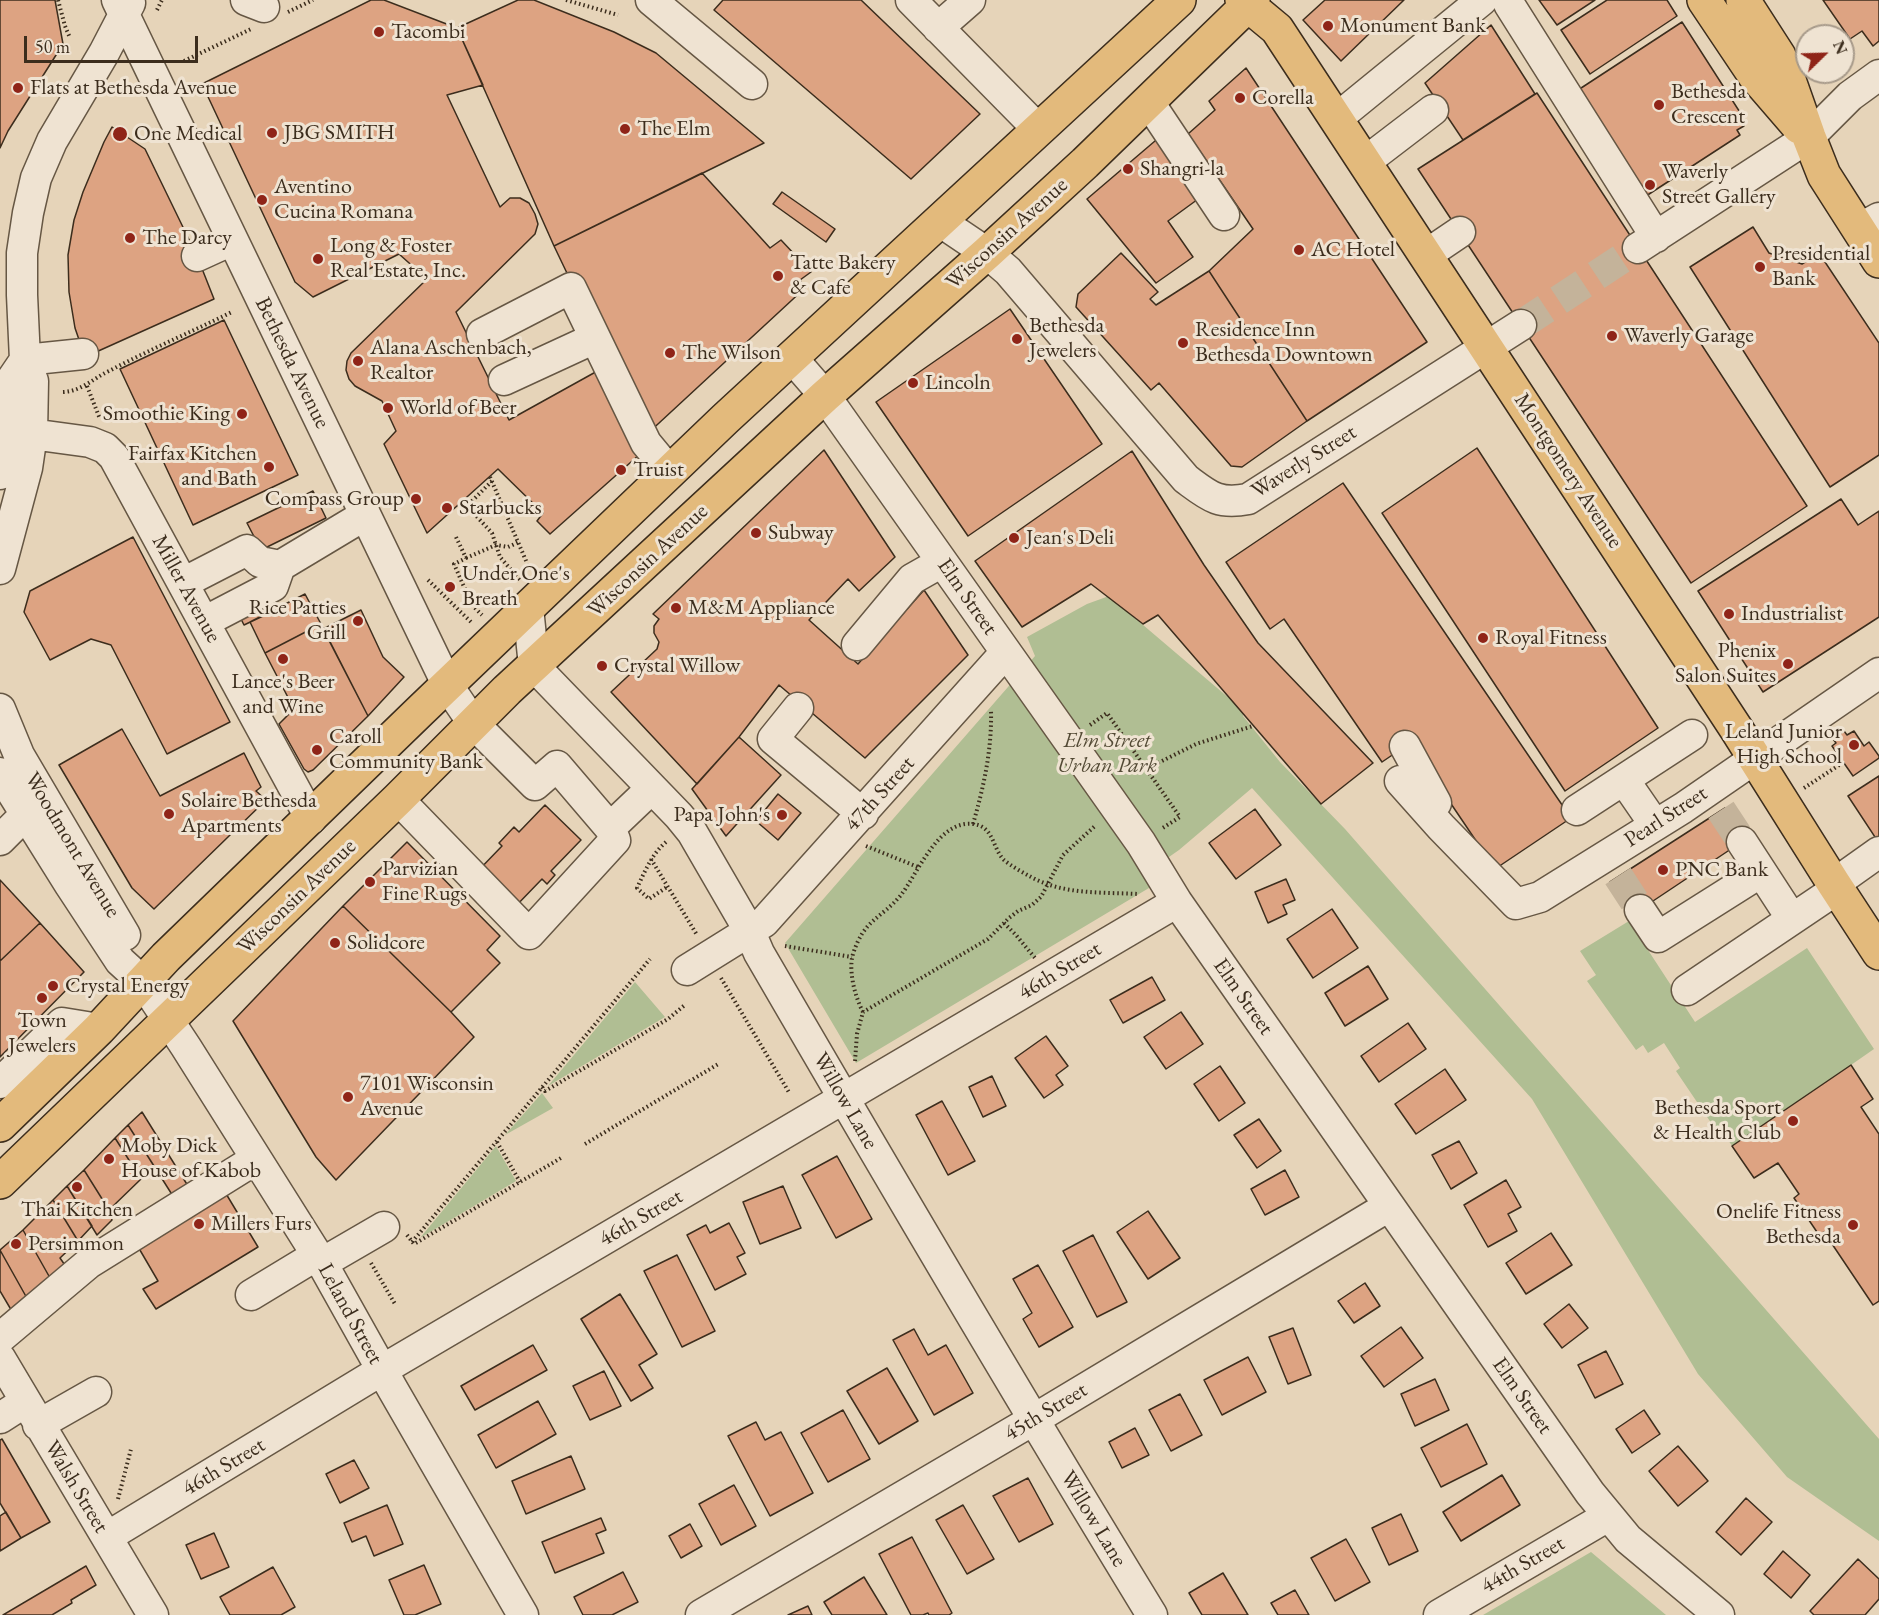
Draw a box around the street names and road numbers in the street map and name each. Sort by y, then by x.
street label: Wisconsin Avenue [941,172,1073,296]
street label: Bethesda Avenue [249,293,335,433]
street label: Montgomery Avenue [1508,389,1628,553]
street label: Waverly Street [1247,419,1361,505]
street label: Wisconsin Avenue [582,499,714,623]
street label: Miller Avenue [146,530,226,648]
street label: Elm Street [931,554,1003,640]
street label: 47th Street [839,751,921,837]
street label: Woodmont Avenue [18,768,126,922]
street label: Pearl Street [1619,780,1713,854]
street label: Wisconsin Avenue [232,834,362,960]
street label: 46th Street [1014,936,1106,1006]
street label: Elm Street [1207,954,1279,1040]
street label: Willow Lane [807,1048,883,1154]
street label: 46th Street [595,1184,687,1252]
street label: Leland Street [312,1259,388,1369]
street label: Elm Street [1486,1353,1558,1439]
street label: 45th Street [1000,1377,1092,1447]
street label: 46th Street [178,1432,270,1502]
street label: Walsh Street [38,1436,114,1538]
street label: Willow Lane [1054,1466,1132,1572]
street label: 44th Street [1477,1531,1569,1599]

